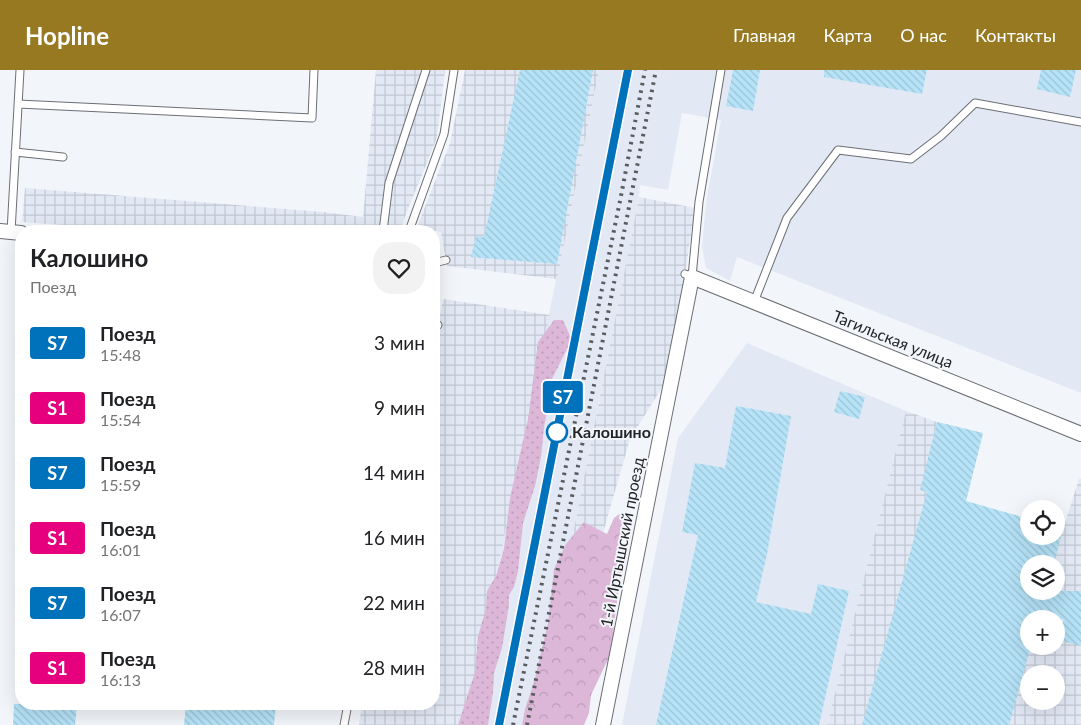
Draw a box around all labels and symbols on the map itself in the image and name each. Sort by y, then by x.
street label: Тагильская улица [830,306,956,371]
line badge: S7 [540,381,586,413]
marker: Калошино [546,421,568,443]
place label: Калошино [572,422,651,441]
street label: 1-й Иртышский проезд [596,455,647,629]

